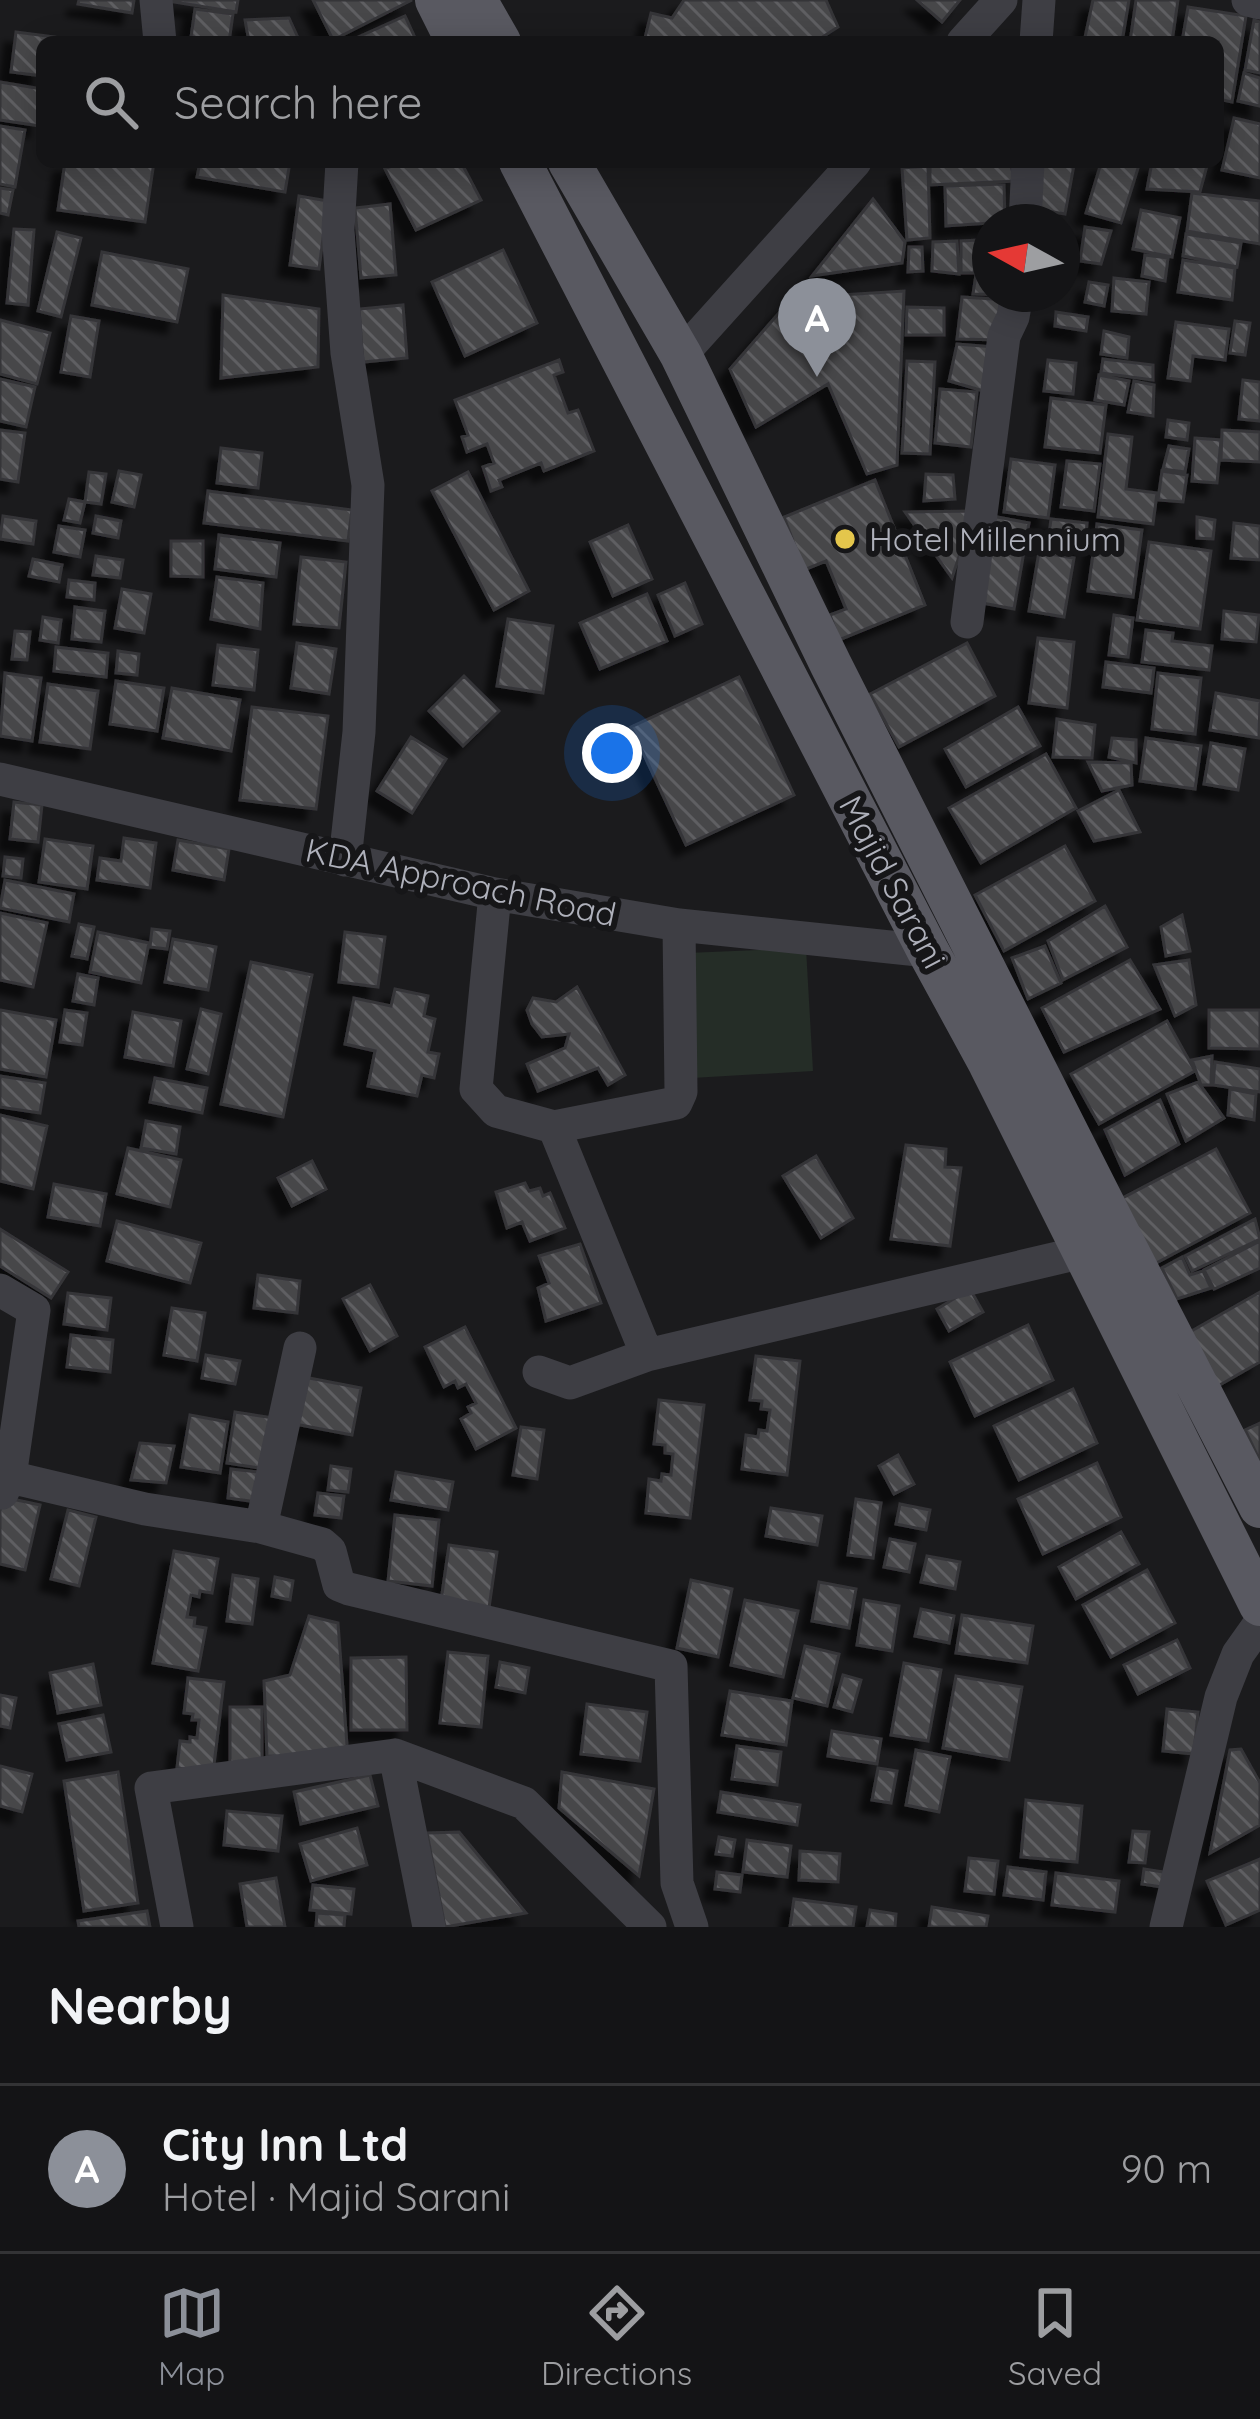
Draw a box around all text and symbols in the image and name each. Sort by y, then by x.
search box [36,36,1224,168]
icon: search [78,69,144,135]
text: Search here [174,74,422,130]
north arrow [972,204,1080,312]
pin: A [778,278,856,377]
place label: Hotel Millennium [869,518,1121,559]
marker: Hotel Millennium [832,526,858,552]
your location [582,723,642,783]
street label: Majid Sarani [831,789,956,975]
street label: KDA Approach Road [302,829,620,934]
text: Nearby [48,1973,232,2037]
text: City Inn Ltd [162,2116,408,2172]
text: A [75,2144,99,2193]
text: 90 m [1121,2144,1212,2193]
text: Hotel · Majid Sarani [162,2172,510,2221]
tab: Map [158,2280,225,2393]
tab: Directions [541,2280,692,2393]
tab: Saved [1008,2280,1102,2393]

